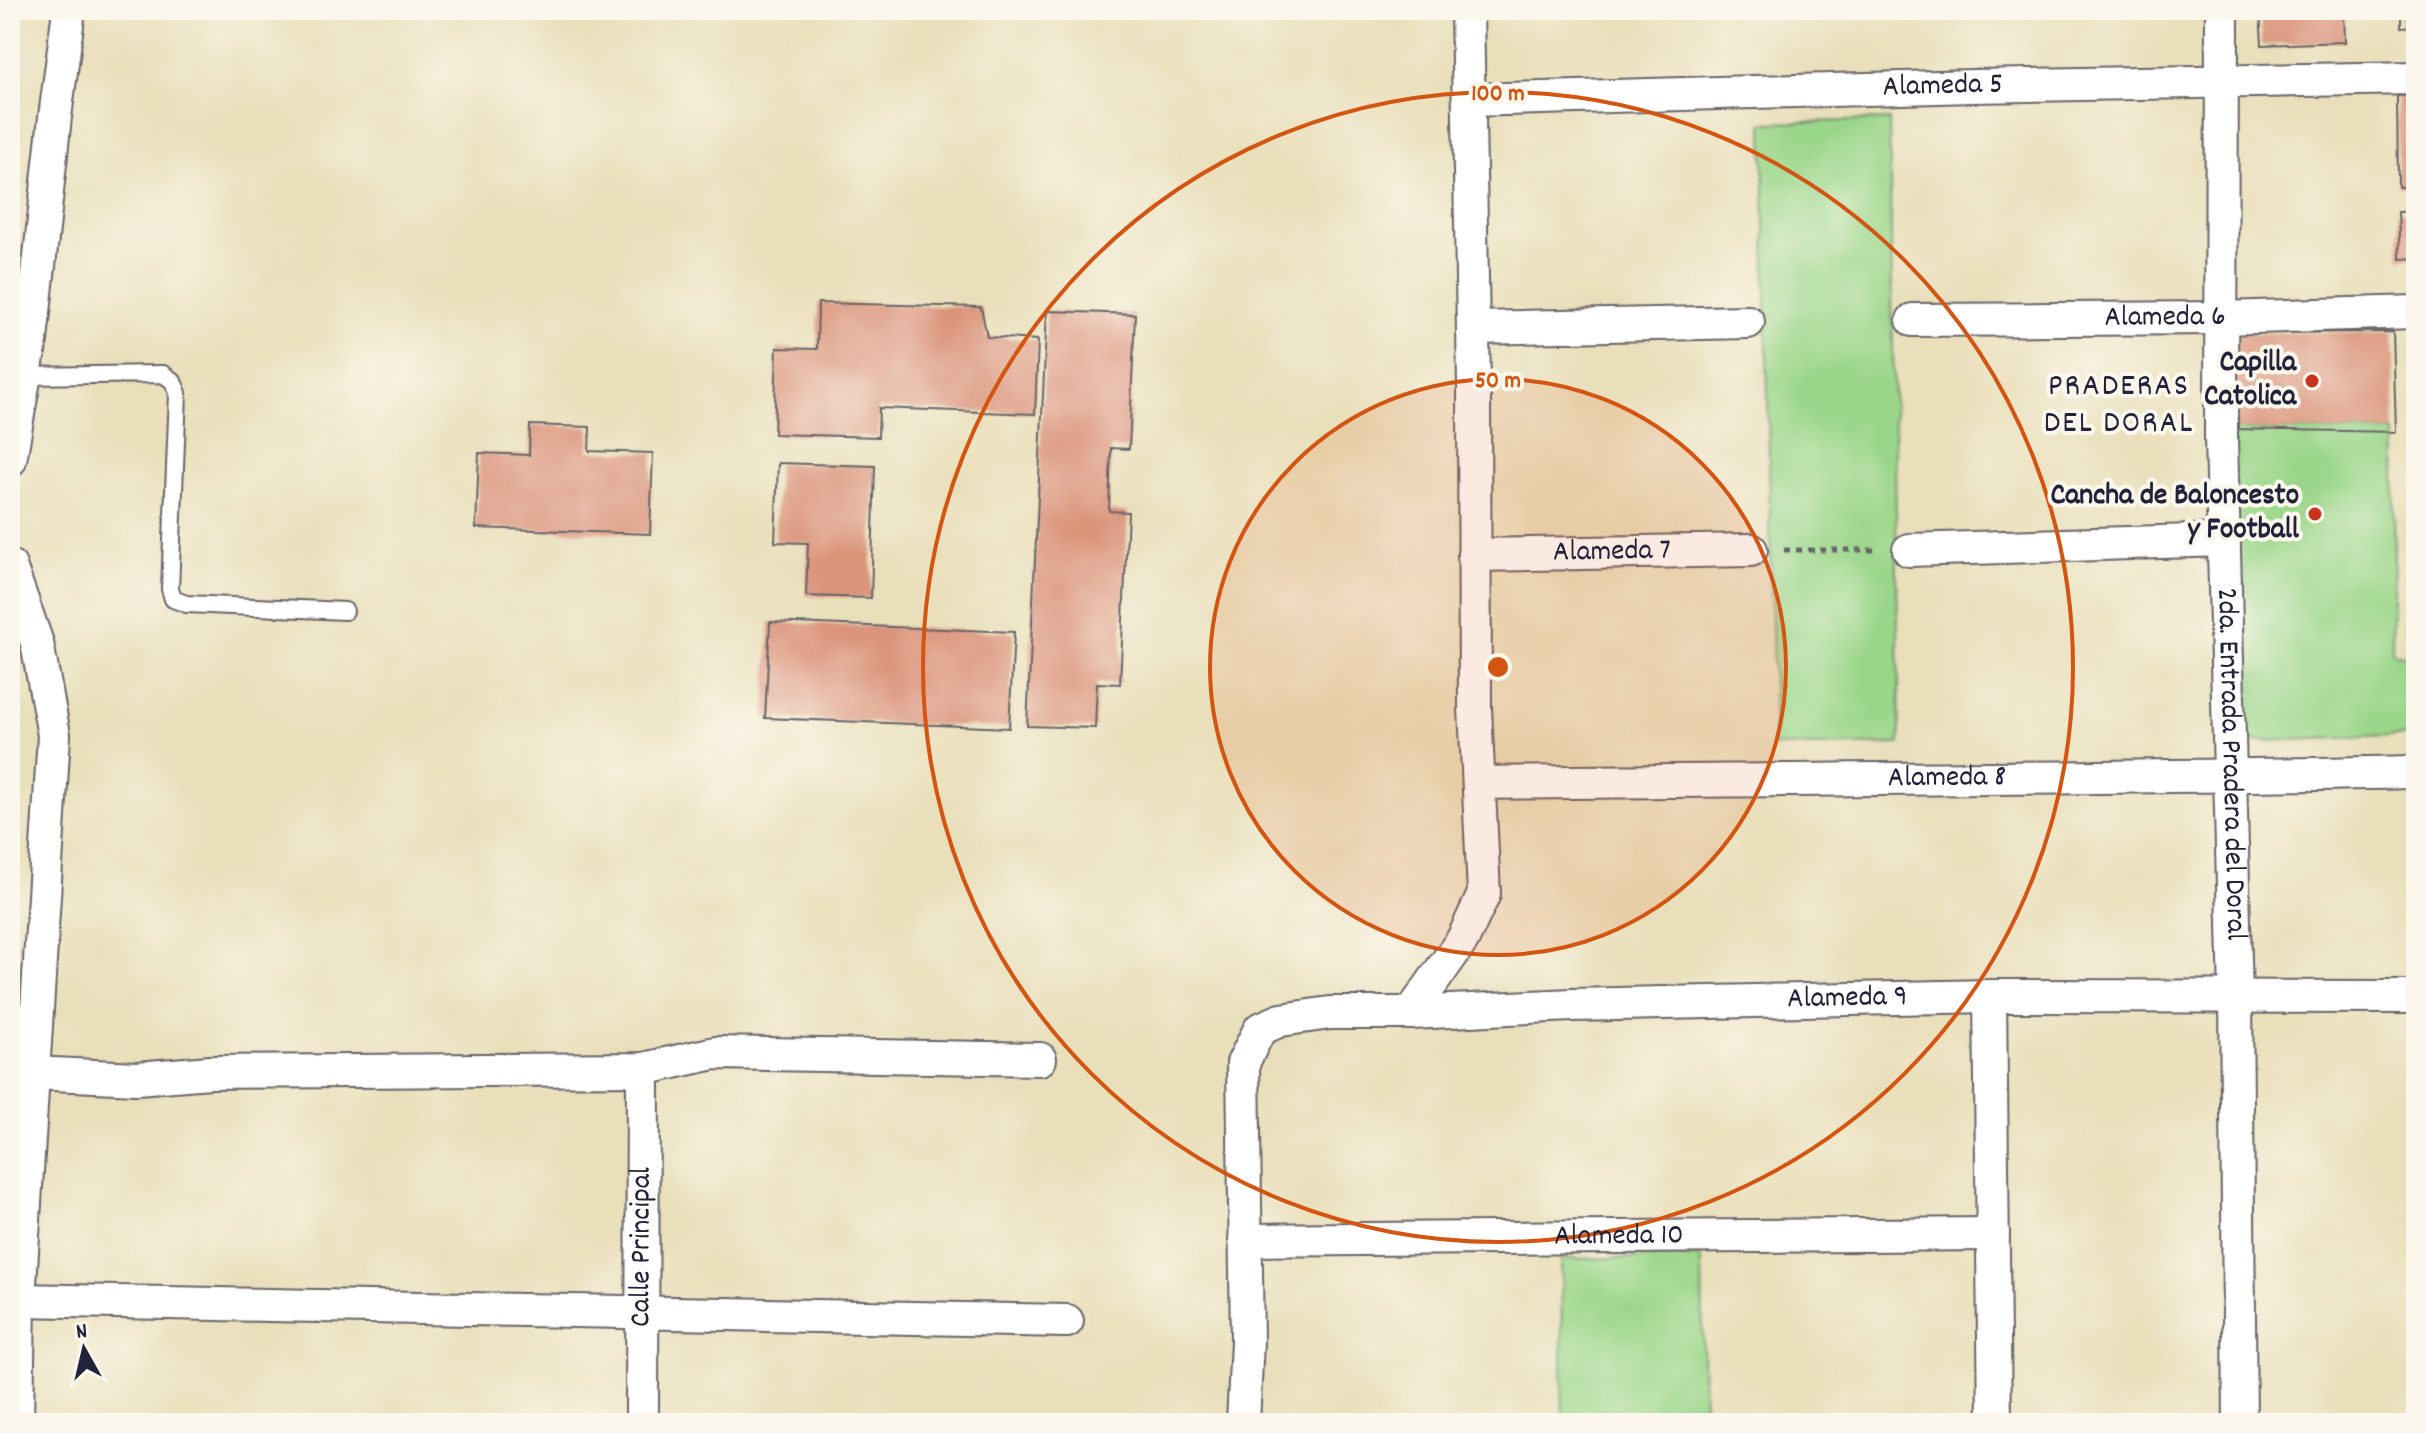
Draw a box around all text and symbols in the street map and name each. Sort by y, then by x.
street label: Alameda 5 [1882,64,2003,110]
text: 100 m [1471,78,1525,112]
street label: Alameda 6 [2104,296,2226,340]
place label: Capilla Catolica [2204,343,2297,420]
text: 50 m [1475,365,1521,399]
district label: PRADERAS DEL DORAL [2044,365,2194,448]
marker: Capilla Catolica [2303,372,2321,390]
place label: Cancha de Baloncesto y Football [2050,476,2300,553]
marker: Cancha de Baloncesto y Football [2306,505,2324,523]
street label: Alameda 7 [1553,530,1671,575]
street label: 2da. Entrada Pradera del Doral [2204,587,2256,941]
centre of rings [1484,653,1512,681]
street label: Alameda 8 [1888,757,2006,801]
street label: Alameda 9 [1787,976,1908,1022]
street label: Calle Principal [621,1167,664,1327]
street label: Alameda 10 [1554,1215,1684,1259]
north arrow [44,1309,124,1389]
text: N [74,1317,89,1349]

